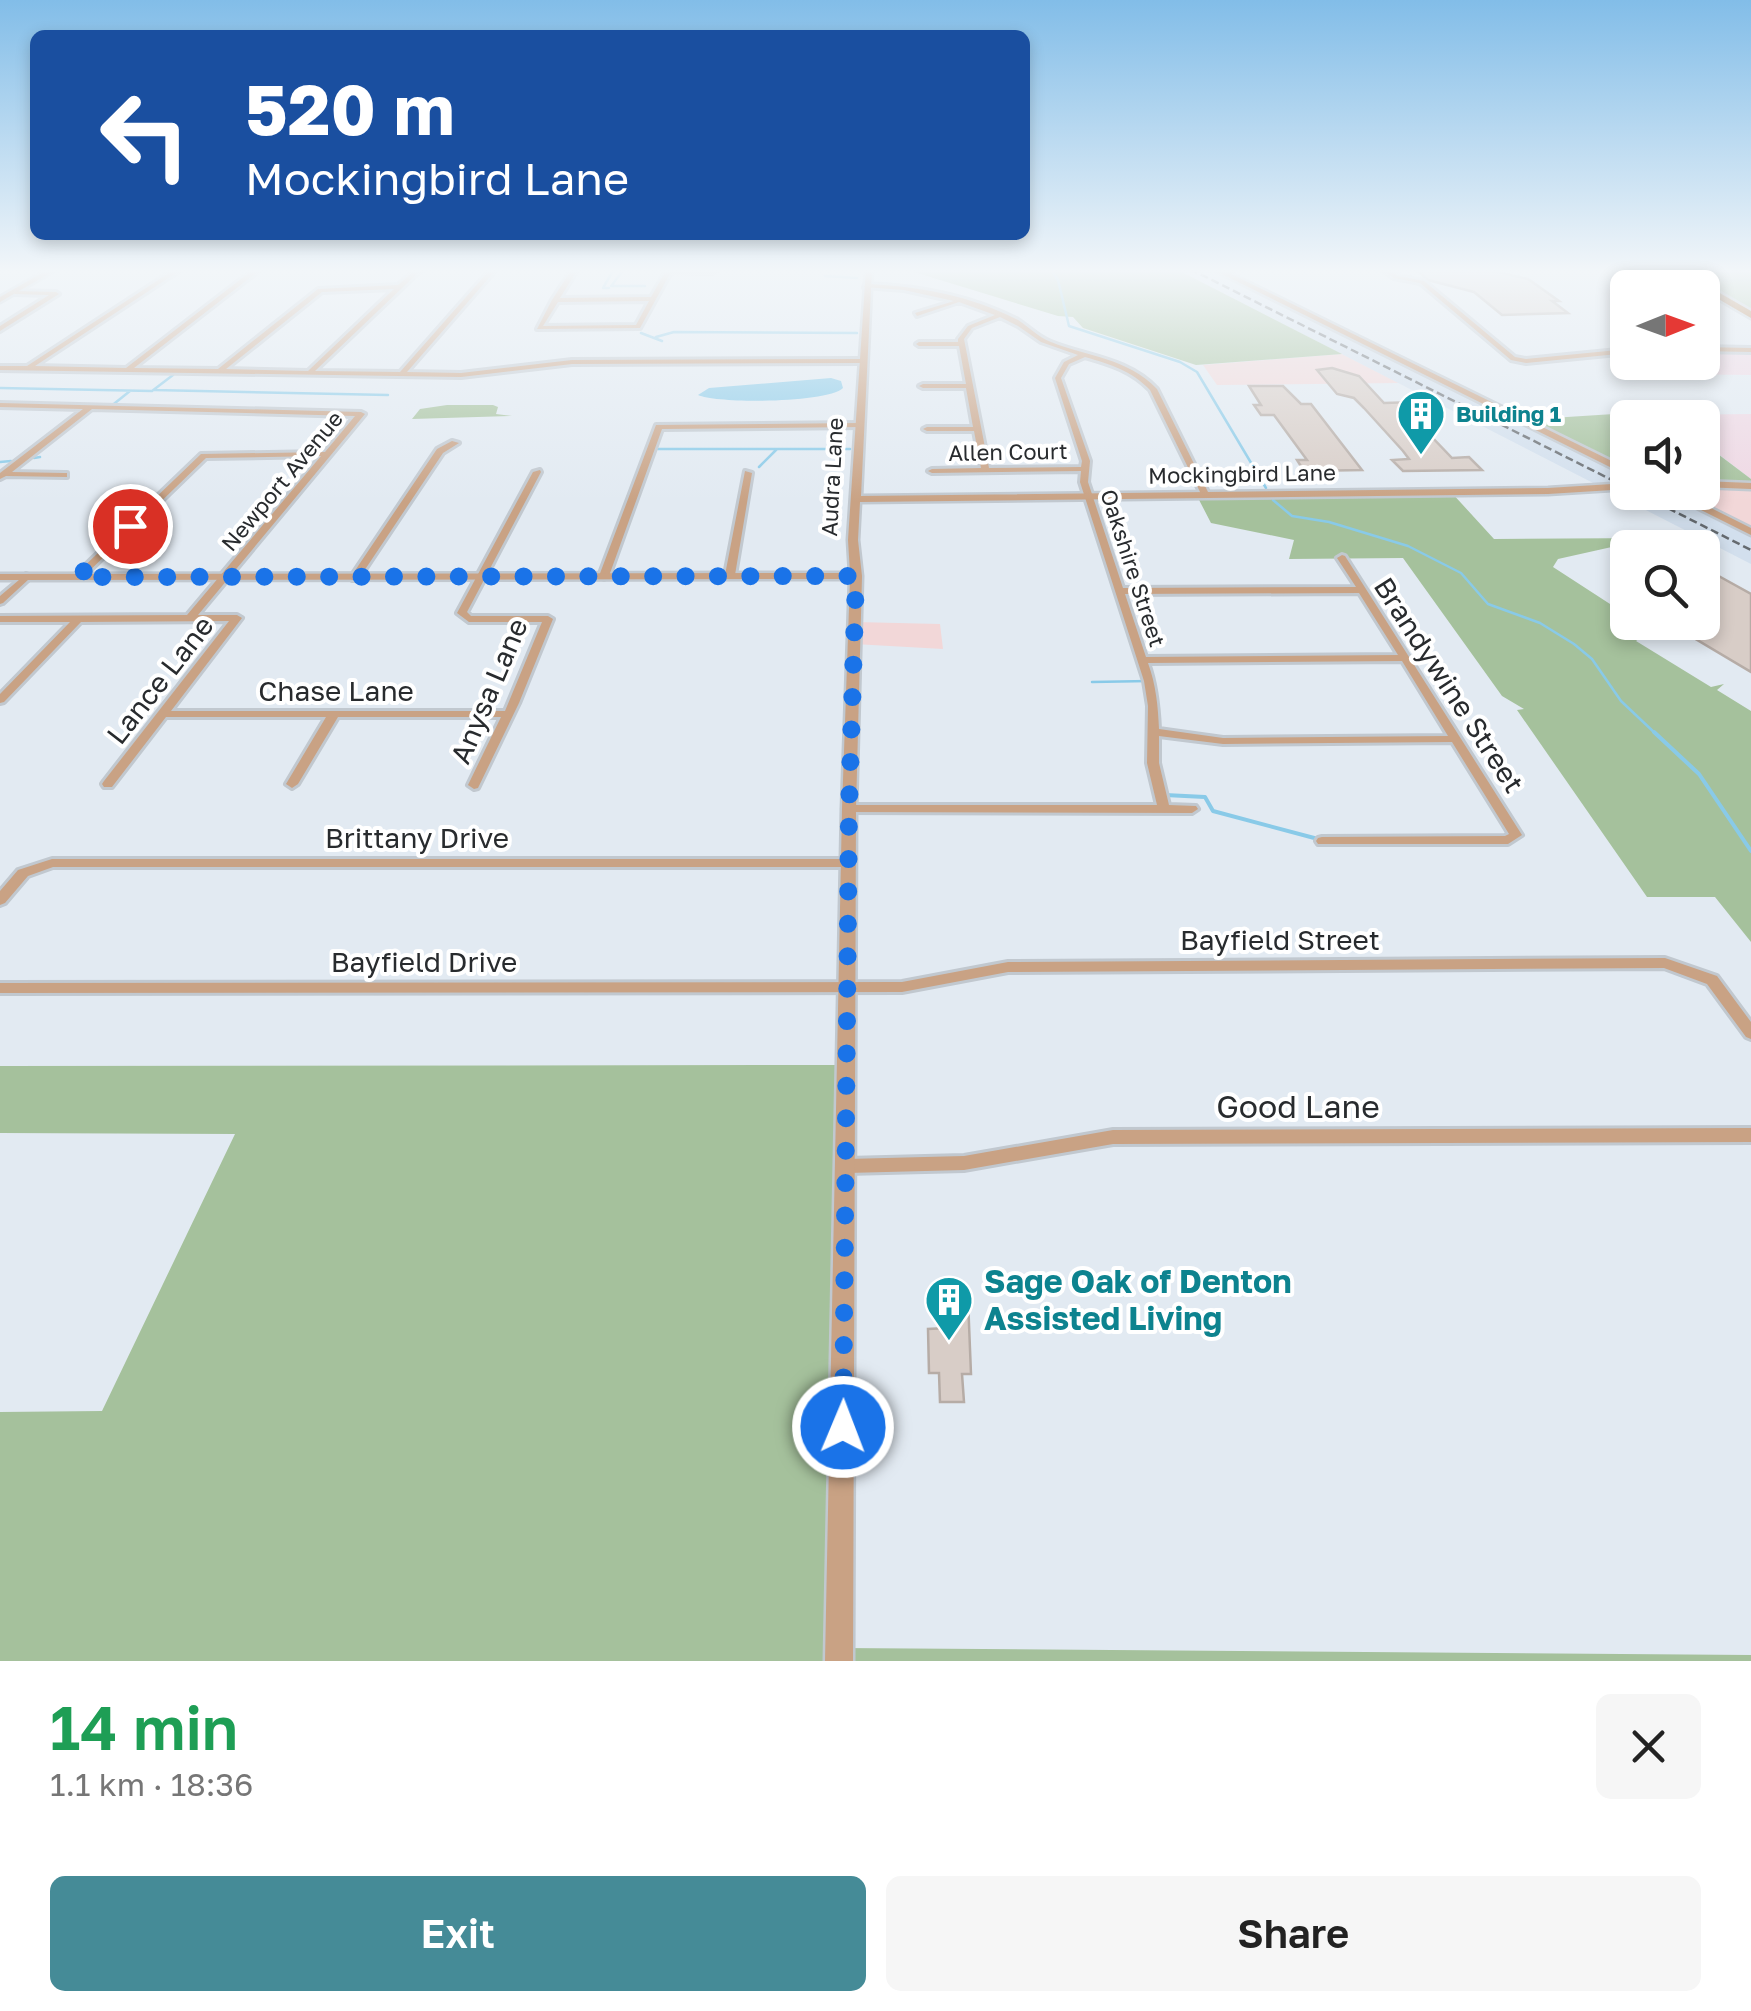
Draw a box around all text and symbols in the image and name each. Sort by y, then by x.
text: 520 m [245,66,455,150]
icon: left [80,70,210,200]
text: Mockingbird Lane [245,151,629,205]
north arrow [1610,270,1720,380]
map controls [1610,270,1720,640]
building icon: Building 1 [1395,388,1447,456]
place label: Building 1 [1456,400,1561,427]
button: sound [1610,400,1720,510]
street label: Newport Avenue [215,405,348,556]
street label: Audra Lane [815,417,848,537]
street label: Allen Court [948,437,1068,466]
street label: Mockingbird Lane [1148,458,1336,489]
pin [88,484,173,569]
street label: Oakshire Street [1095,486,1172,650]
icon: arrive [103,499,158,554]
button: search [1610,530,1720,640]
street label: Brandywine Street [1368,571,1531,798]
street label: Lance Lane [99,609,220,750]
street label: Anysa Lane [443,613,534,768]
street label: Chase Lane [258,674,414,707]
street label: Brittany Drive [325,821,509,854]
street label: Bayfield Street [1180,923,1380,956]
street label: Bayfield Drive [331,945,517,978]
street label: Good Lane [1216,1087,1380,1125]
place label: Sage Oak of Denton Assisted Living [984,1262,1292,1337]
building icon: Sage Oak of Denton Assisted Living [923,1274,975,1342]
position arrow [791,1375,895,1479]
text: 14 min [50,1691,238,1763]
button: close [1596,1694,1701,1799]
text: 1.1 km · 18:36 [50,1765,253,1803]
button: Exit [50,1876,866,1991]
button: Share [886,1876,1701,1991]

